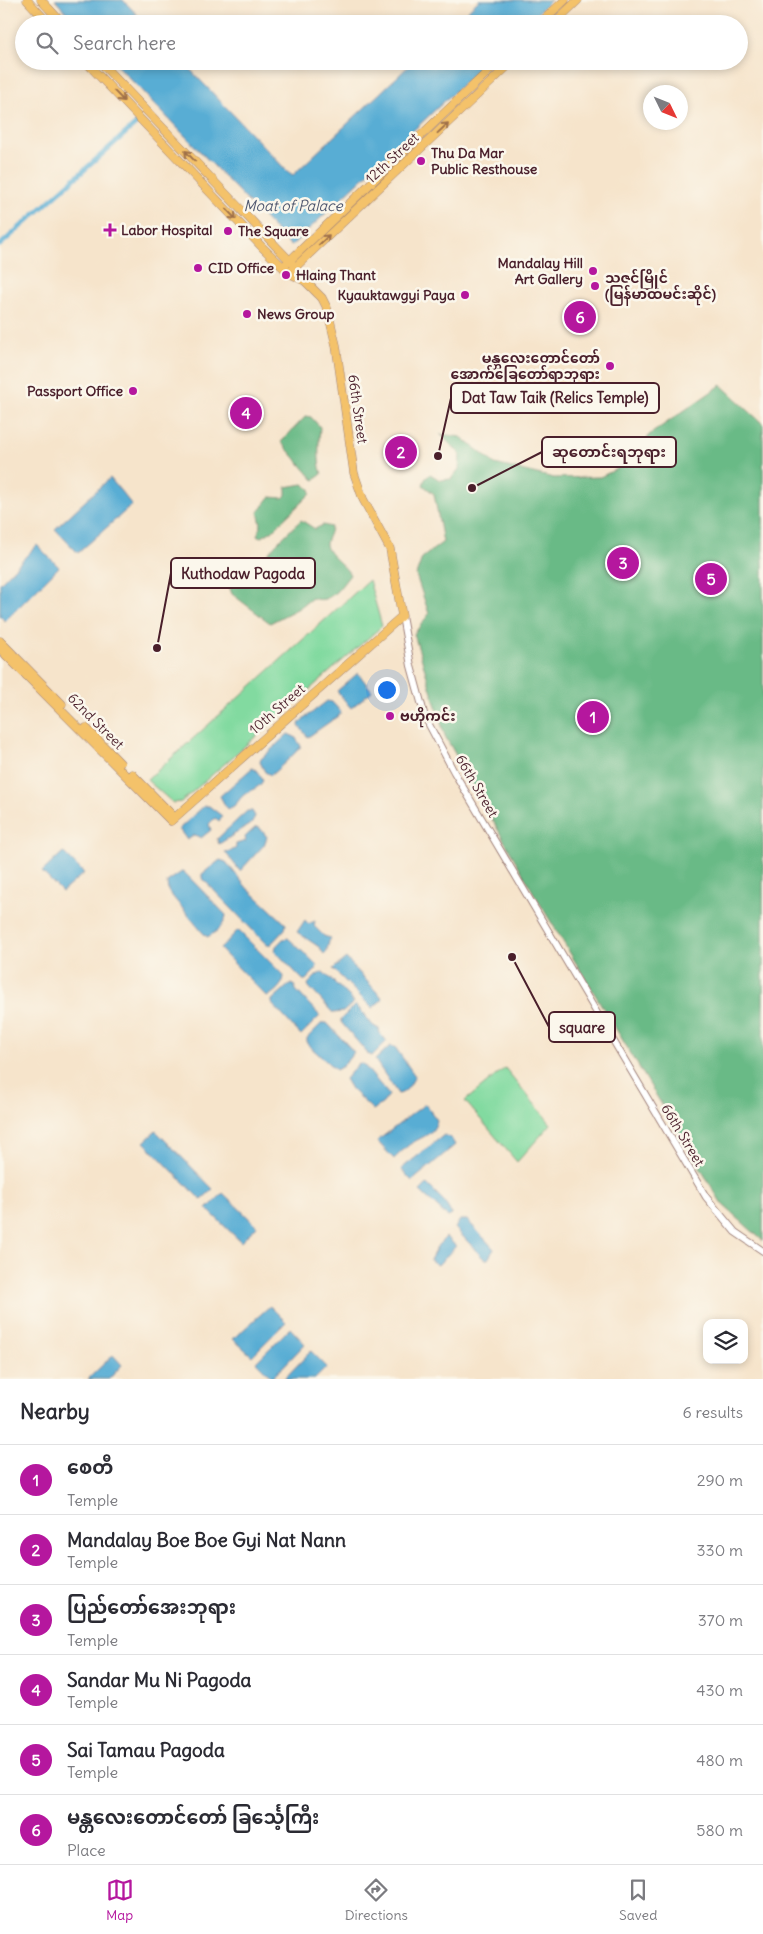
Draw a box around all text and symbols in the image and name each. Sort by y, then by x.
search box [15,15,748,70]
icon: search [33,29,61,57]
text: Search here [73,31,176,55]
north arrow [643,85,688,130]
one-way arrow [113,90,125,103]
one-way arrow [436,122,449,134]
street label: 12th Street [361,128,423,187]
place label: Thu Da Mar Public Resthouse [431,144,538,178]
one-way arrow [184,150,196,162]
marker: Thu Da Mar Public Resthouse [415,155,427,167]
water label: Moat of Palace [243,196,343,215]
one-way arrow [225,208,237,221]
place label: Labor Hospital [121,221,212,239]
place label: The Square [238,222,309,240]
marker: Labor Hospital [103,223,117,237]
marker: The Square [222,225,234,237]
one-way arrow [318,234,330,246]
place label: Mandalay Hill Art Gallery [498,254,583,288]
place label: CID Office [208,259,275,277]
marker: CID Office [192,262,204,274]
marker: Mandalay Hill Art Gallery [587,265,599,277]
place label: Hlaing Thant [296,266,376,284]
place label: သဇင်မြိုင် (မြန်မာထမင်းဆိုင်) [605,268,716,306]
marker: Hlaing Thant [280,269,292,281]
marker: သဇင်မြိုင် (မြန်မာထမင်းဆိုင်) [589,280,601,292]
place label: Kyauktawgyi Paya [337,286,455,304]
marker: Kyauktawgyi Paya [459,289,471,301]
pin: 6 [564,298,596,336]
place label: News Group [257,305,335,323]
marker: News Group [241,308,253,320]
place label: မန္တ‌လေးတောင်တော် အောက်ခြေတော်ရာဘုရား‌ [450,348,600,386]
marker: မန္တ‌လေးတောင်တော် အောက်ခြေတော်ရာဘုရား‌ [604,360,616,372]
street label: 66th Street [344,373,372,445]
place label: Passport Office [27,382,123,400]
callout: Dat Taw Taik (Relics Temple) [451,383,659,413]
marker: Passport Office [127,385,139,397]
text: Dat Taw Taik (Relics Temple) [461,388,649,408]
pin: 4 [230,394,262,432]
pin: 2 [385,433,417,471]
callout: ဆုတောင်းရဘုရား [542,437,676,467]
text: ဆုတောင်းရဘုရား [552,442,666,464]
pin: 3 [607,544,639,582]
callout: Kuthodaw Pagoda [171,558,315,588]
pin: 5 [695,560,727,598]
text: Kuthodaw Pagoda [181,564,305,584]
your location [374,677,400,703]
street label: 10th Street [245,680,309,738]
street label: 62nd Street [64,689,128,753]
pin: 1 [577,698,609,736]
place label: ဗဟိုကင်း [400,706,456,728]
marker: ဗဟိုကင်း [384,710,396,722]
street label: 66th Street [452,751,502,821]
callout: square [549,1012,615,1042]
text: square [559,1018,605,1038]
street label: 66th Street [657,1101,709,1170]
map controls [703,1319,748,1364]
button: layers [703,1319,748,1364]
text: Nearby [20,1398,90,1425]
text: 6 results [682,1402,743,1422]
text: စေတီ [67,1455,113,1479]
text: 1 [33,1470,39,1490]
text: 290 m [697,1470,743,1490]
text: Temple [67,1490,118,1510]
text: Mandalay Boe Boe Gyi Nat Nann [67,1528,346,1552]
text: 2 [32,1540,40,1560]
text: 330 m [696,1540,743,1560]
text: Temple [67,1552,118,1572]
text: ပြည်တော်အေးဘုရား [67,1595,236,1619]
text: 3 [31,1610,41,1630]
text: 370 m [698,1610,743,1630]
text: Temple [67,1630,118,1650]
text: Sandar Mu Ni Pagoda [67,1668,251,1692]
text: 4 [31,1680,41,1700]
text: 430 m [696,1680,743,1700]
text: Temple [67,1692,118,1712]
text: Sai Tamau Pagoda [67,1738,225,1762]
text: 5 [31,1750,41,1770]
text: 480 m [696,1750,743,1770]
text: Temple [67,1762,118,1782]
text: မန္တလေးတောင်တော် ‌ခြင်္သေ့ကြီး [67,1805,319,1829]
text: 6 [31,1820,41,1840]
text: 580 m [696,1820,743,1840]
text: Place [67,1840,106,1860]
tab: Map [106,1876,134,1924]
tab: Directions [345,1876,408,1924]
tab: Saved [619,1876,657,1924]

